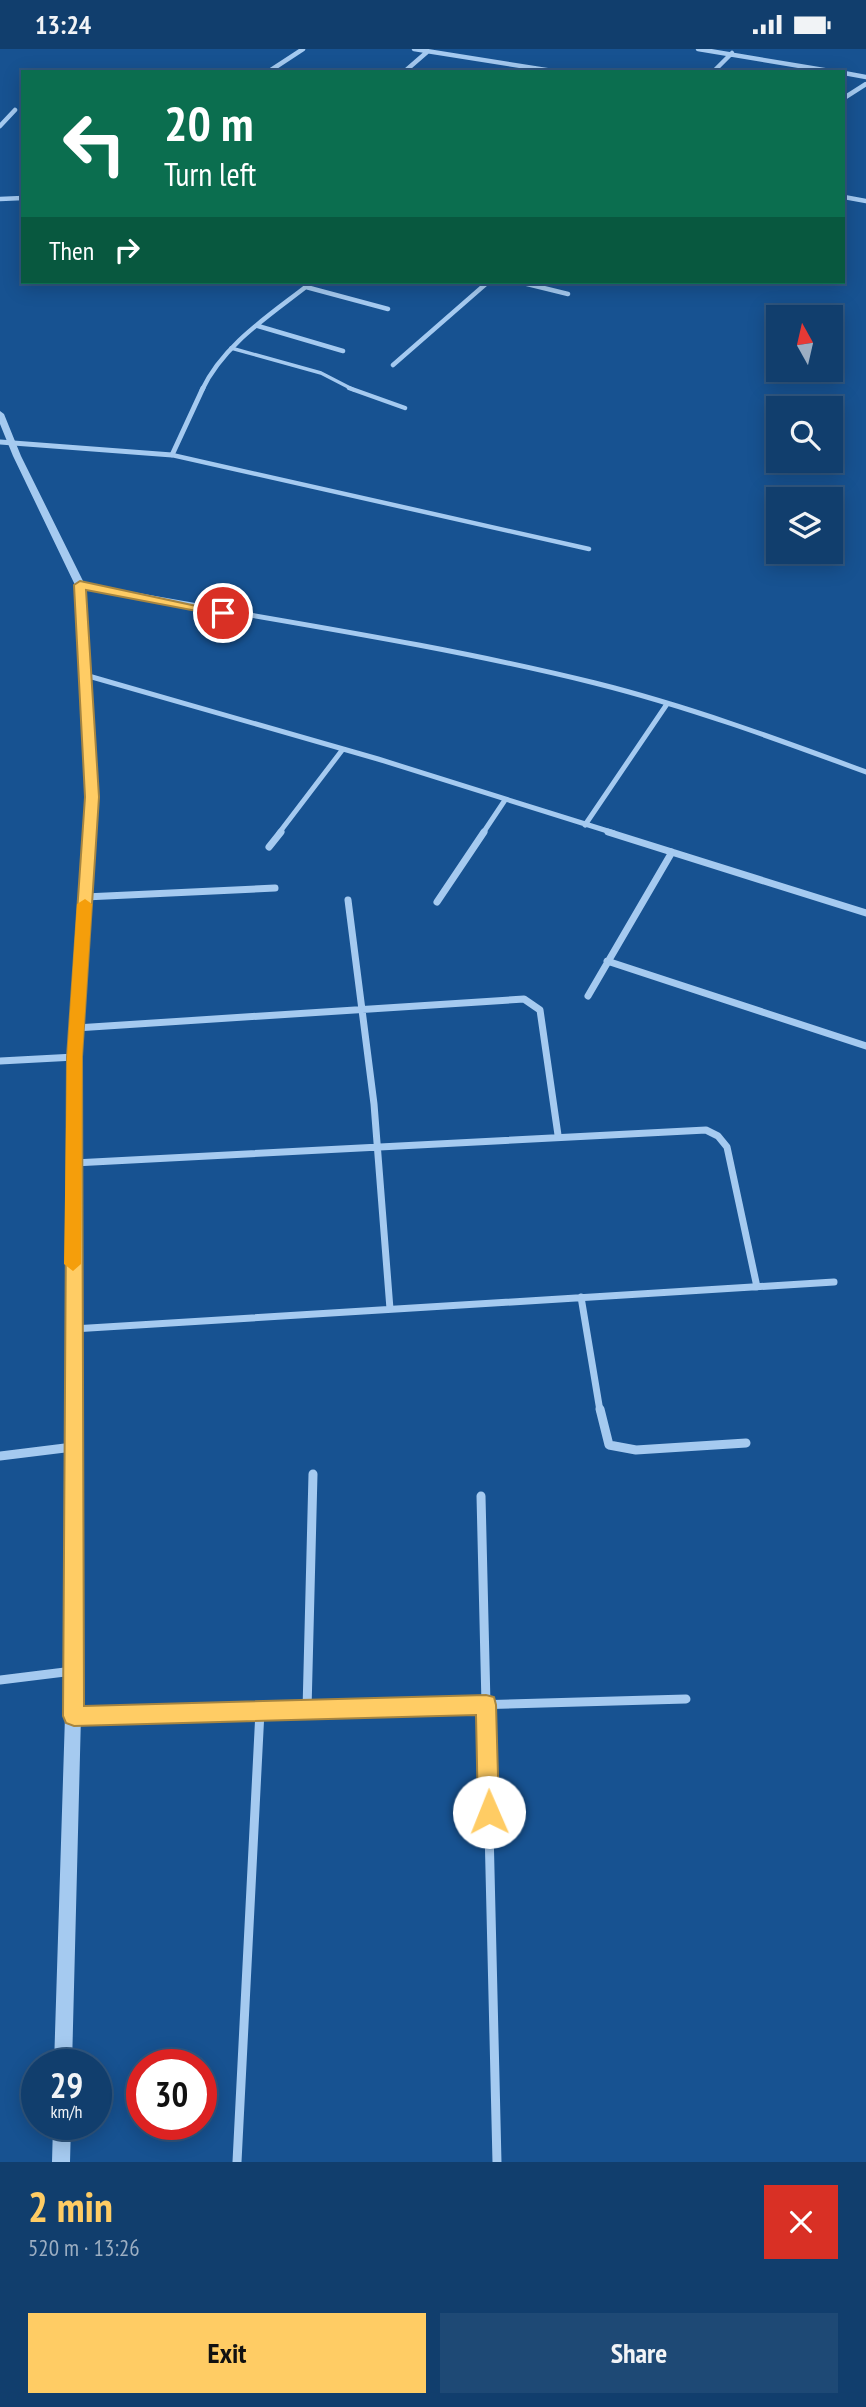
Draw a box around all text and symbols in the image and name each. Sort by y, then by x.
text: 13:24 [35,8,91,41]
text: 20 m [164,91,253,155]
icon: left [49,98,140,189]
text: Turn left [164,153,256,195]
icon: right [108,231,146,269]
text: Then [49,234,94,267]
north arrow [766,305,844,381]
map controls [766,305,843,564]
button: search [766,396,843,473]
button: layers [766,487,843,564]
pin [193,583,253,643]
icon: arrive [204,594,242,632]
position arrow [452,1775,526,1849]
speed limit sign: 30 [126,2049,217,2140]
text: 29 [50,2062,83,2108]
text: km/h [51,2100,82,2123]
text: 2 min [28,2179,113,2234]
button: close [764,2185,838,2259]
text: 520 m · 13:26 [28,2233,140,2262]
button: Exit [28,2313,426,2393]
button: Share [440,2313,838,2393]

